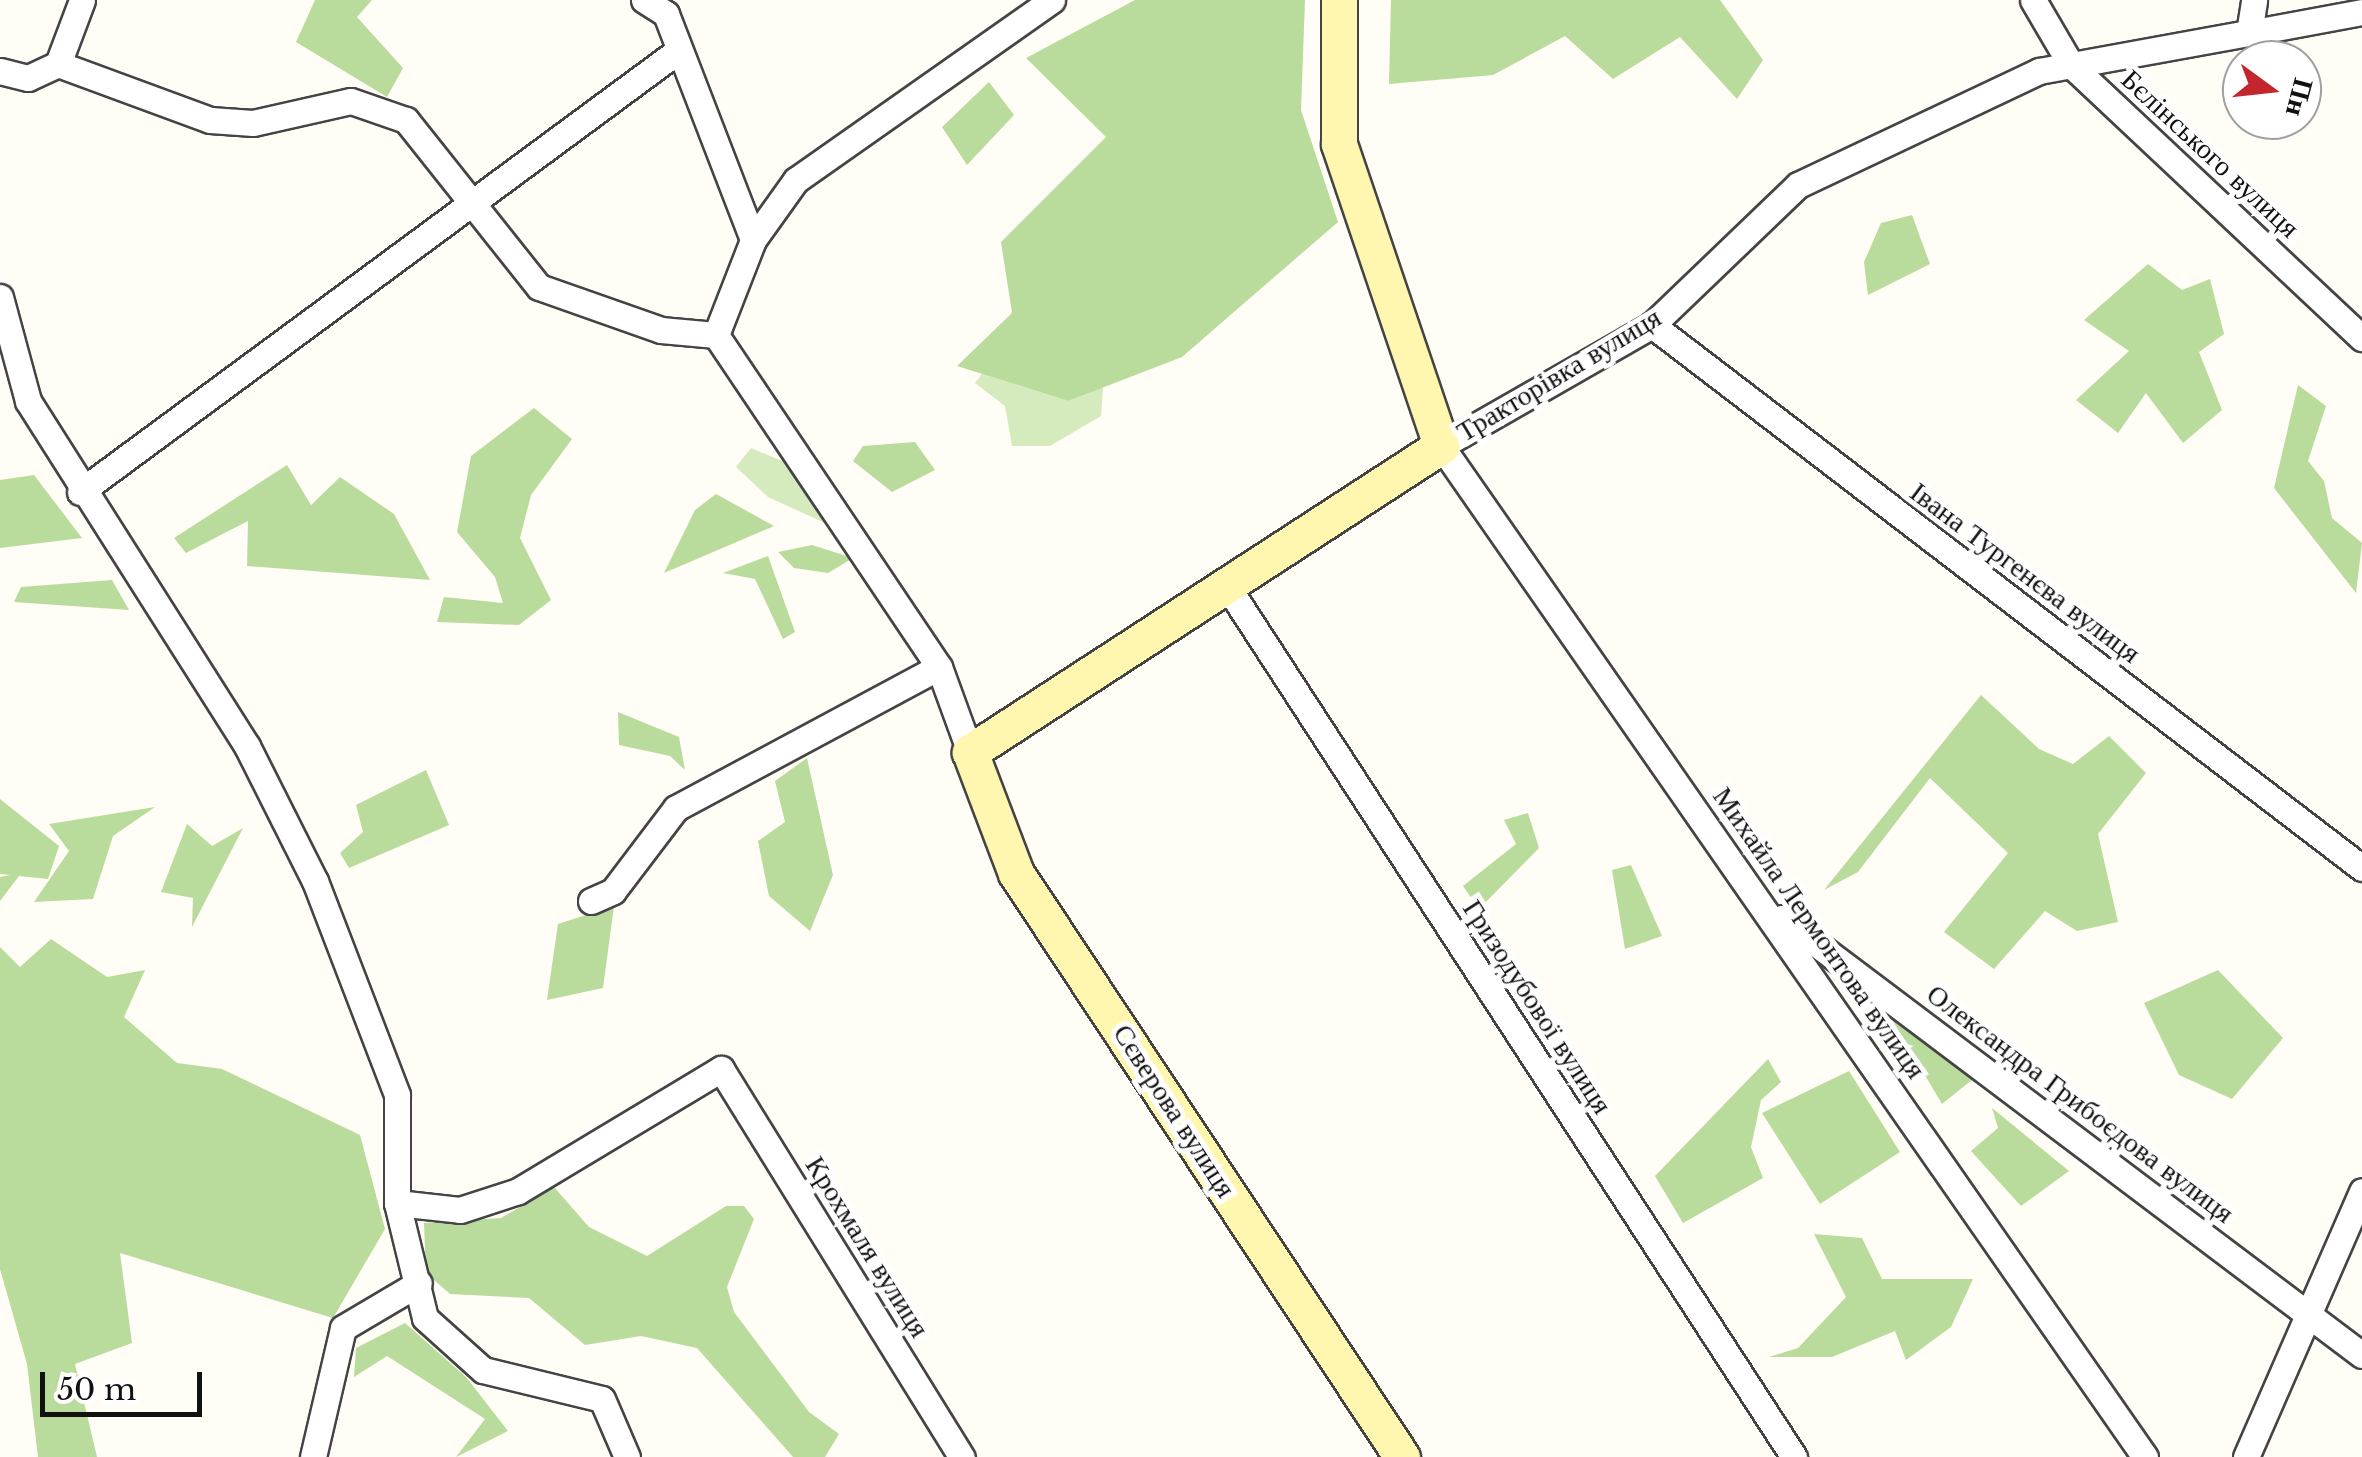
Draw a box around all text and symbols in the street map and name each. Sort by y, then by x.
north arrow [2222,40,2322,140]
street label: Бєлінського вулиця [2114,63,2306,245]
text: Пн [2278,75,2321,120]
street label: Тракторівка вулиця [1451,301,1667,449]
street label: Івана Тургенєва вулиця [1903,475,2147,671]
street label: Михайла Лермонтова вулиця [1705,781,1933,1085]
street label: Гризодубової вулиця [1455,894,1619,1120]
street label: Олександра Грибоєдова вулиця [1920,978,2240,1230]
street label: Сєверова вулиця [1106,1018,1242,1204]
street label: Крохмаля вулиця [798,1150,936,1344]
scale bar [45,1352,208,1414]
text: 50 m [57,1371,136,1408]

